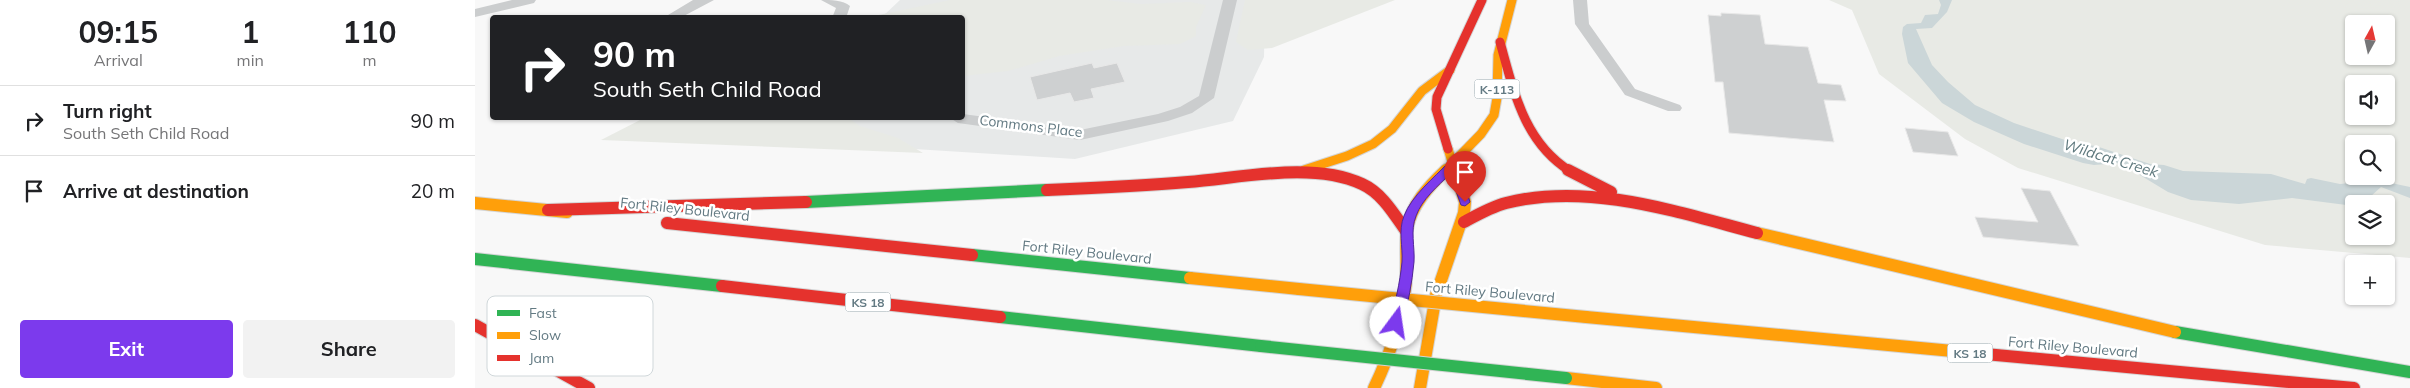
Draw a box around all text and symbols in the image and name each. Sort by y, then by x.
text: 09:15 [79,13,158,51]
text: 1 [241,13,259,51]
text: 110 [342,13,396,51]
north arrow [2345,15,2395,65]
map controls [2345,15,2395,305]
text: 90 m [593,32,676,76]
icon: right [510,35,575,100]
text: Arrival [94,50,143,70]
text: min [237,50,264,70]
text: m [362,50,376,70]
text: South Seth Child Road [593,75,822,103]
button: sound [2345,75,2395,125]
road number: K-113 [1475,80,1519,98]
text: Turn right [63,99,152,123]
icon: right [20,107,48,135]
text: 90 m [411,109,455,133]
street label: Commons Place [978,111,1084,141]
text: South Seth Child Road [63,123,229,143]
water label: Wildcat Creek [2061,135,2162,182]
button: search [2345,135,2395,185]
pin [1444,151,1486,202]
icon: arrive [1451,158,1479,186]
icon: arrive [20,177,48,205]
text: Arrive at destination [63,179,249,203]
text: 20 m [411,179,455,203]
street label: Fort Riley Boulevard [619,193,751,225]
button: layers [2345,195,2395,245]
street label: Fort Riley Boulevard [1021,236,1153,268]
button: + [2345,255,2395,305]
street label: Fort Riley Boulevard [1424,277,1556,307]
road number: KS 18 [845,292,891,312]
legend [487,296,653,376]
position arrow [1369,296,1421,348]
text: Fast [529,304,557,322]
button: Exit [20,320,233,378]
button: Share [243,320,455,378]
text: Slow [529,326,561,344]
street label: Fort Riley Boulevard [2007,332,2139,362]
road number: KS 18 [1947,343,1993,362]
text: Jam [529,349,554,367]

